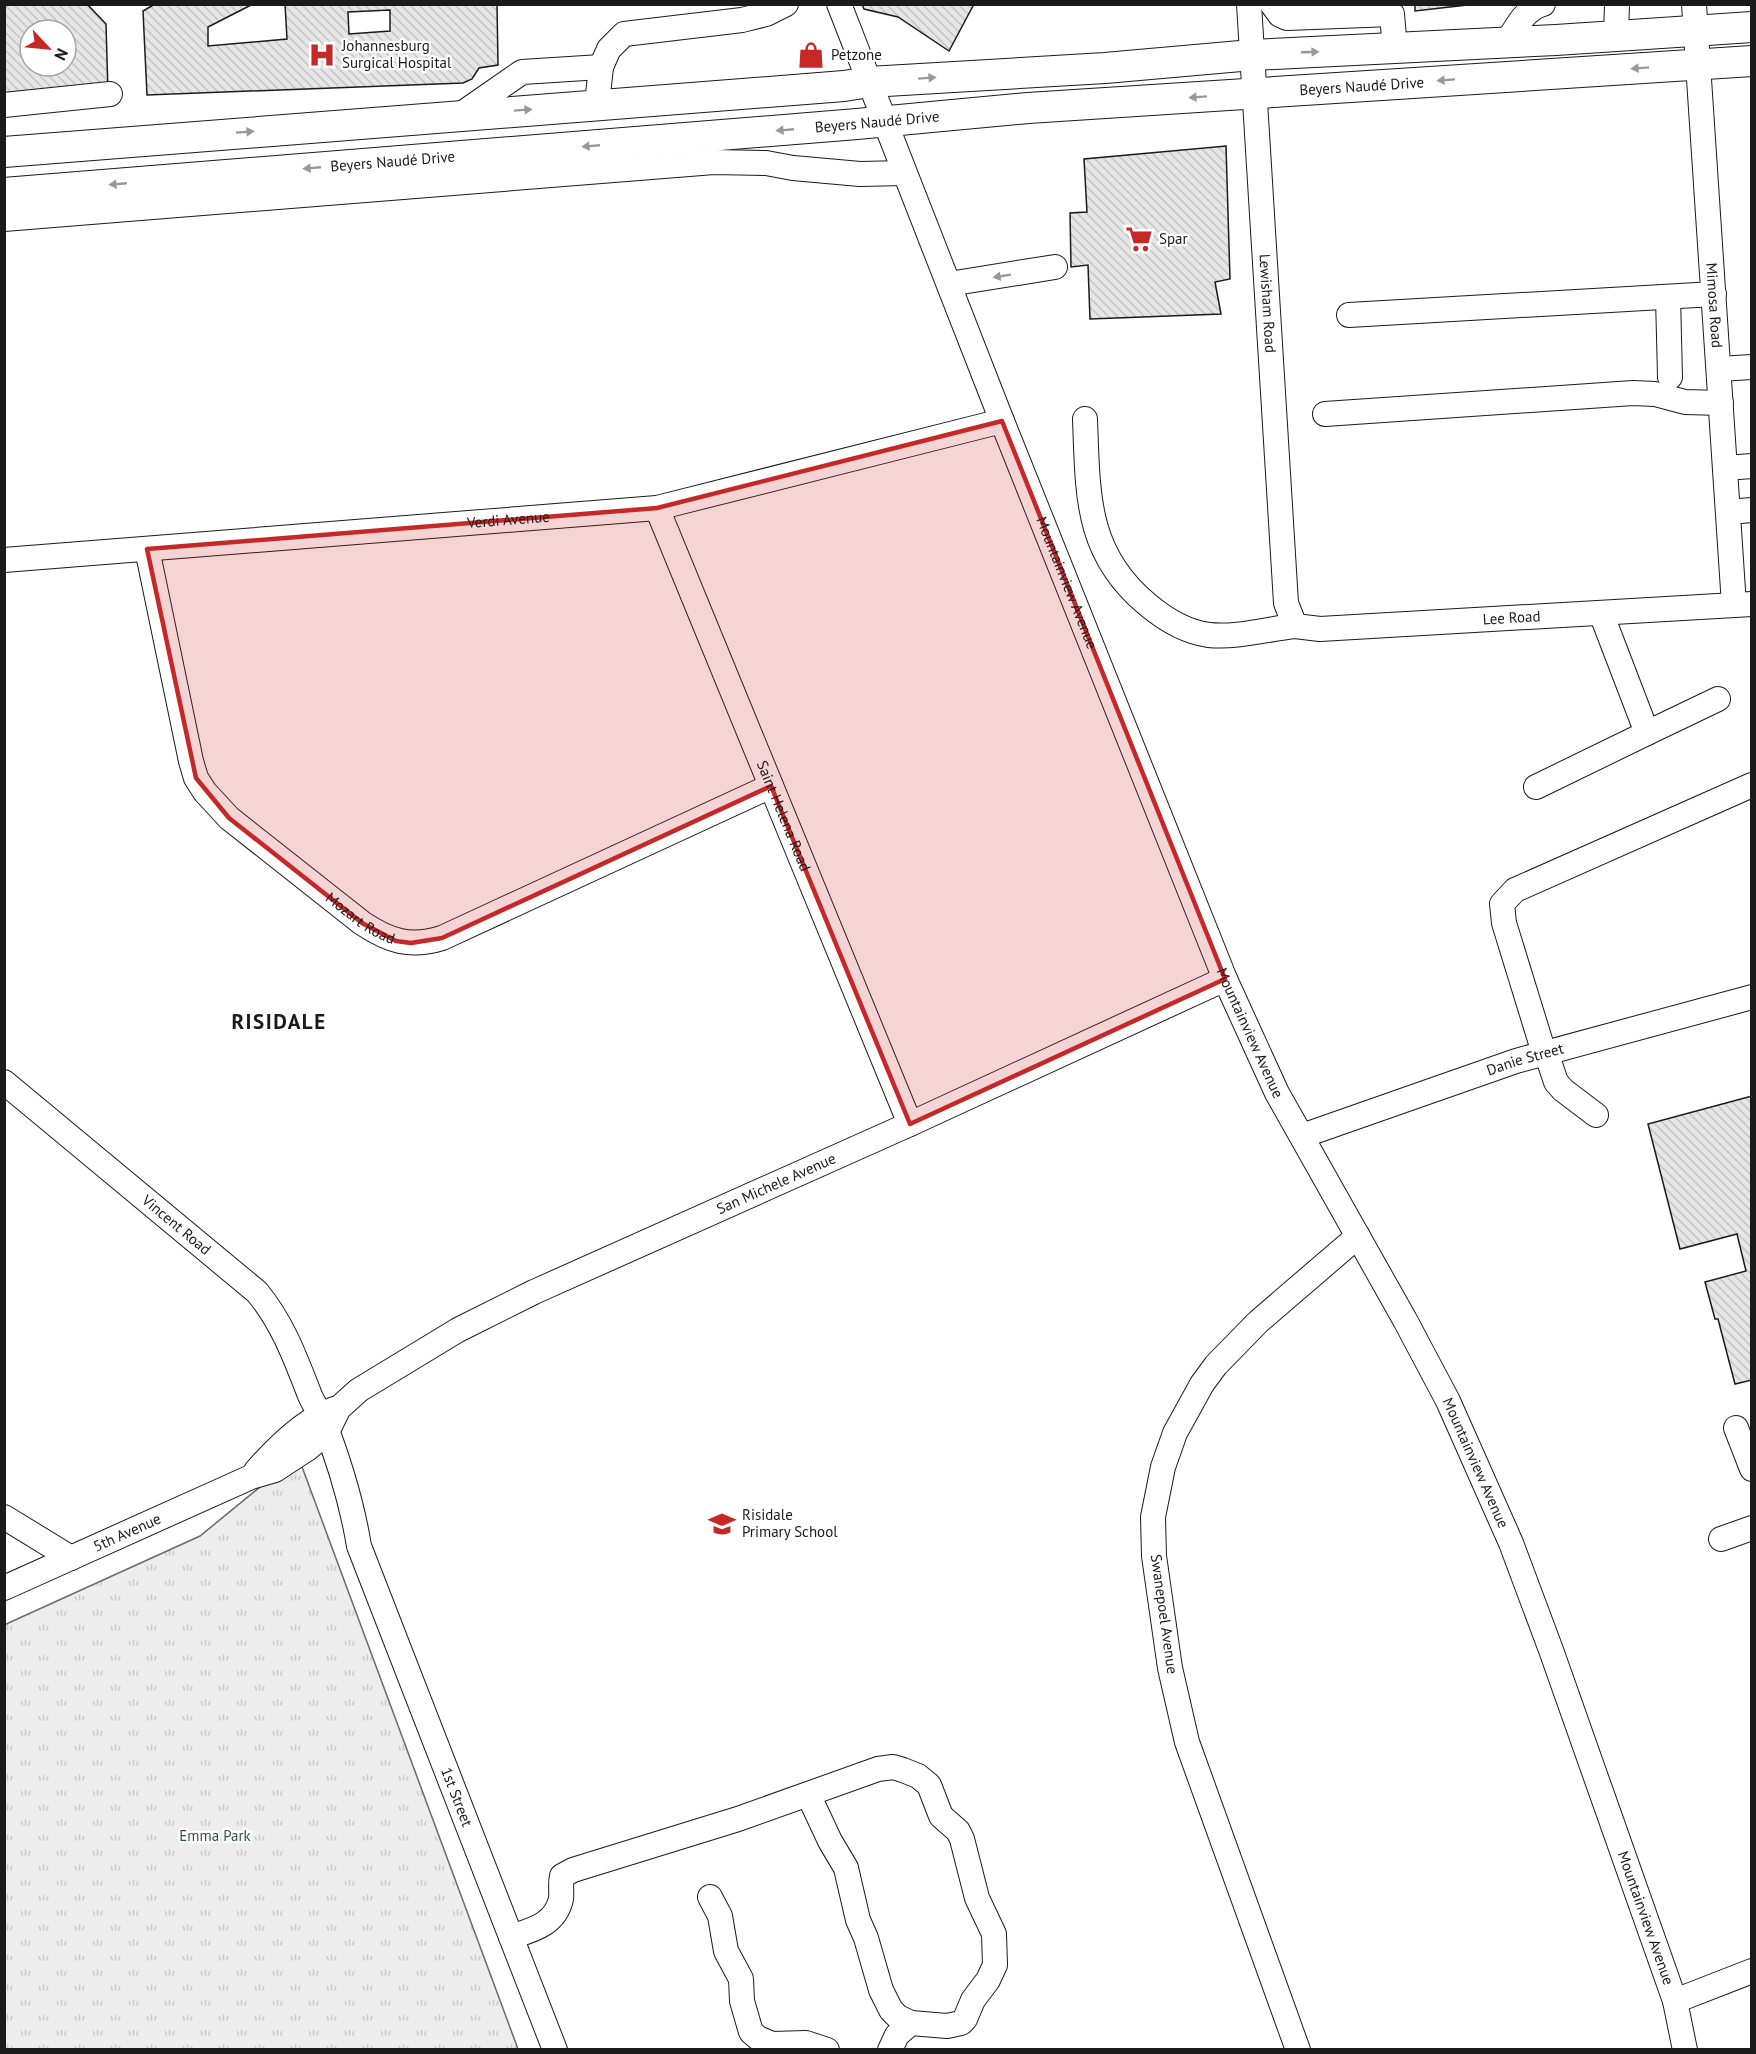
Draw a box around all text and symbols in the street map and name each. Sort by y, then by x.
north arrow [18,18,78,78]
place label: Johannesburg Surgical Hospital [341,36,452,72]
hospital icon: Johannesburg Surgical Hospital [307,40,337,70]
shop icon: Petzone [796,40,826,70]
text: N [50,45,73,64]
place label: Petzone [831,45,882,64]
one-way arrow [1301,48,1320,57]
one-way arrow [1631,64,1650,73]
street label: Beyers Naudé Drive [1299,72,1425,99]
one-way arrow [918,73,937,83]
one-way arrow [1436,76,1455,85]
one-way arrow [1188,93,1207,102]
one-way arrow [514,105,533,115]
street label: Beyers Naudé Drive [814,106,940,136]
one-way arrow [775,125,794,135]
one-way arrow [235,127,254,137]
one-way arrow [581,141,600,150]
street label: Beyers Naudé Drive [330,147,456,176]
one-way arrow [303,163,322,173]
one-way arrow [109,179,128,189]
supermarket icon: Spar [1124,224,1154,254]
place label: Spar [1159,229,1188,248]
street label: Lewisham Road [1255,253,1281,354]
street label: Mimosa Road [1702,262,1727,349]
one-way arrow [992,271,1011,280]
street label: Verdi Avenue [465,507,550,532]
street label: Mountainview Avenue [1032,514,1102,652]
street label: Lee Road [1482,606,1541,629]
street label: Saint Helena Road [753,758,815,874]
street label: Mozart Road [322,888,398,948]
street label: Mountainview Avenue [1213,965,1288,1101]
district label: RISIDALE [231,1008,327,1035]
street label: Danie Street [1484,1039,1566,1080]
street label: San Michele Avenue [713,1148,839,1218]
street label: Vincent Road [138,1190,215,1259]
street label: Mountainview Avenue [1439,1394,1513,1531]
place label: Risidale Primary School [742,1505,838,1541]
street label: 5th Avenue [90,1509,164,1556]
school or university icon: Risidale Primary School [707,1509,737,1539]
street label: Swanepoel Avenue [1147,1553,1182,1675]
street label: 1st Street [437,1764,477,1829]
park label: Emma Park [179,1826,252,1845]
street label: Mountainview Avenue [1614,1848,1679,1987]

